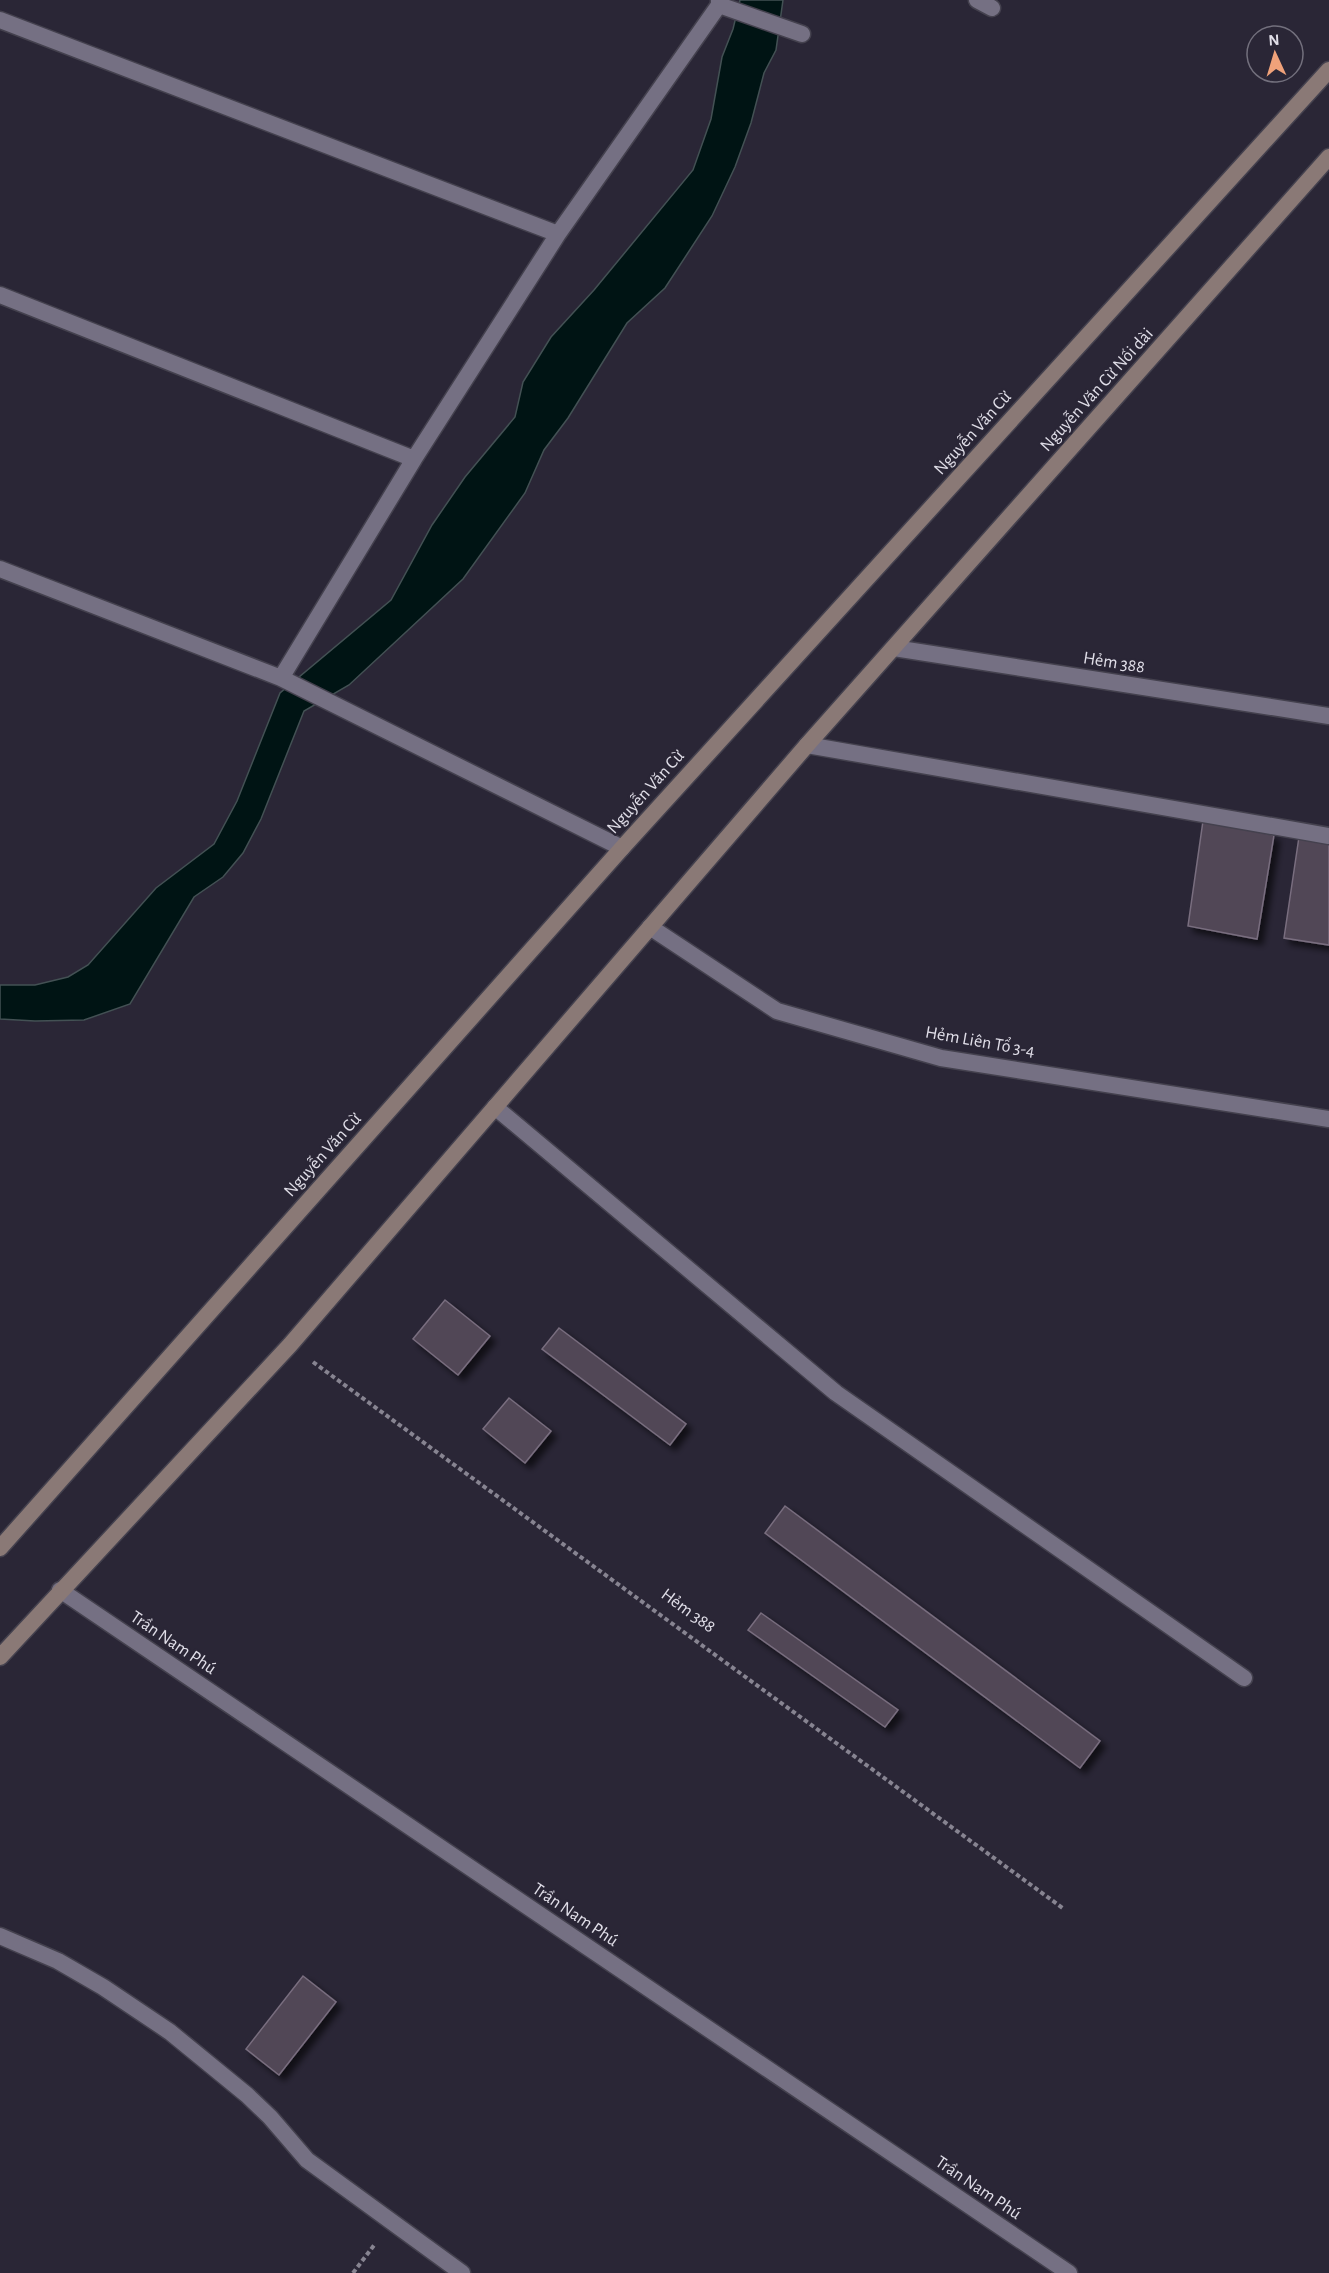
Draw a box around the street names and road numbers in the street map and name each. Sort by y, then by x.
street label: Nguyễn Văn Cừ Nối dài [1036,324,1157,455]
street label: Nguyễn Văn Cừ [929,386,1015,478]
street label: Hẻm 388 [1082,649,1146,677]
street label: Nguyễn Văn Cừ [602,745,688,837]
street label: Hẻm Liên Tổ 3-4 [924,1022,1037,1061]
street label: Nguyễn Văn Cừ [279,1108,365,1200]
street label: Hẻm 388 [658,1585,718,1637]
street label: Trần Nam Phú [127,1607,220,1678]
street label: Trần Nam Phú [529,1879,622,1950]
street label: Trần Nam Phú [932,2152,1025,2223]

